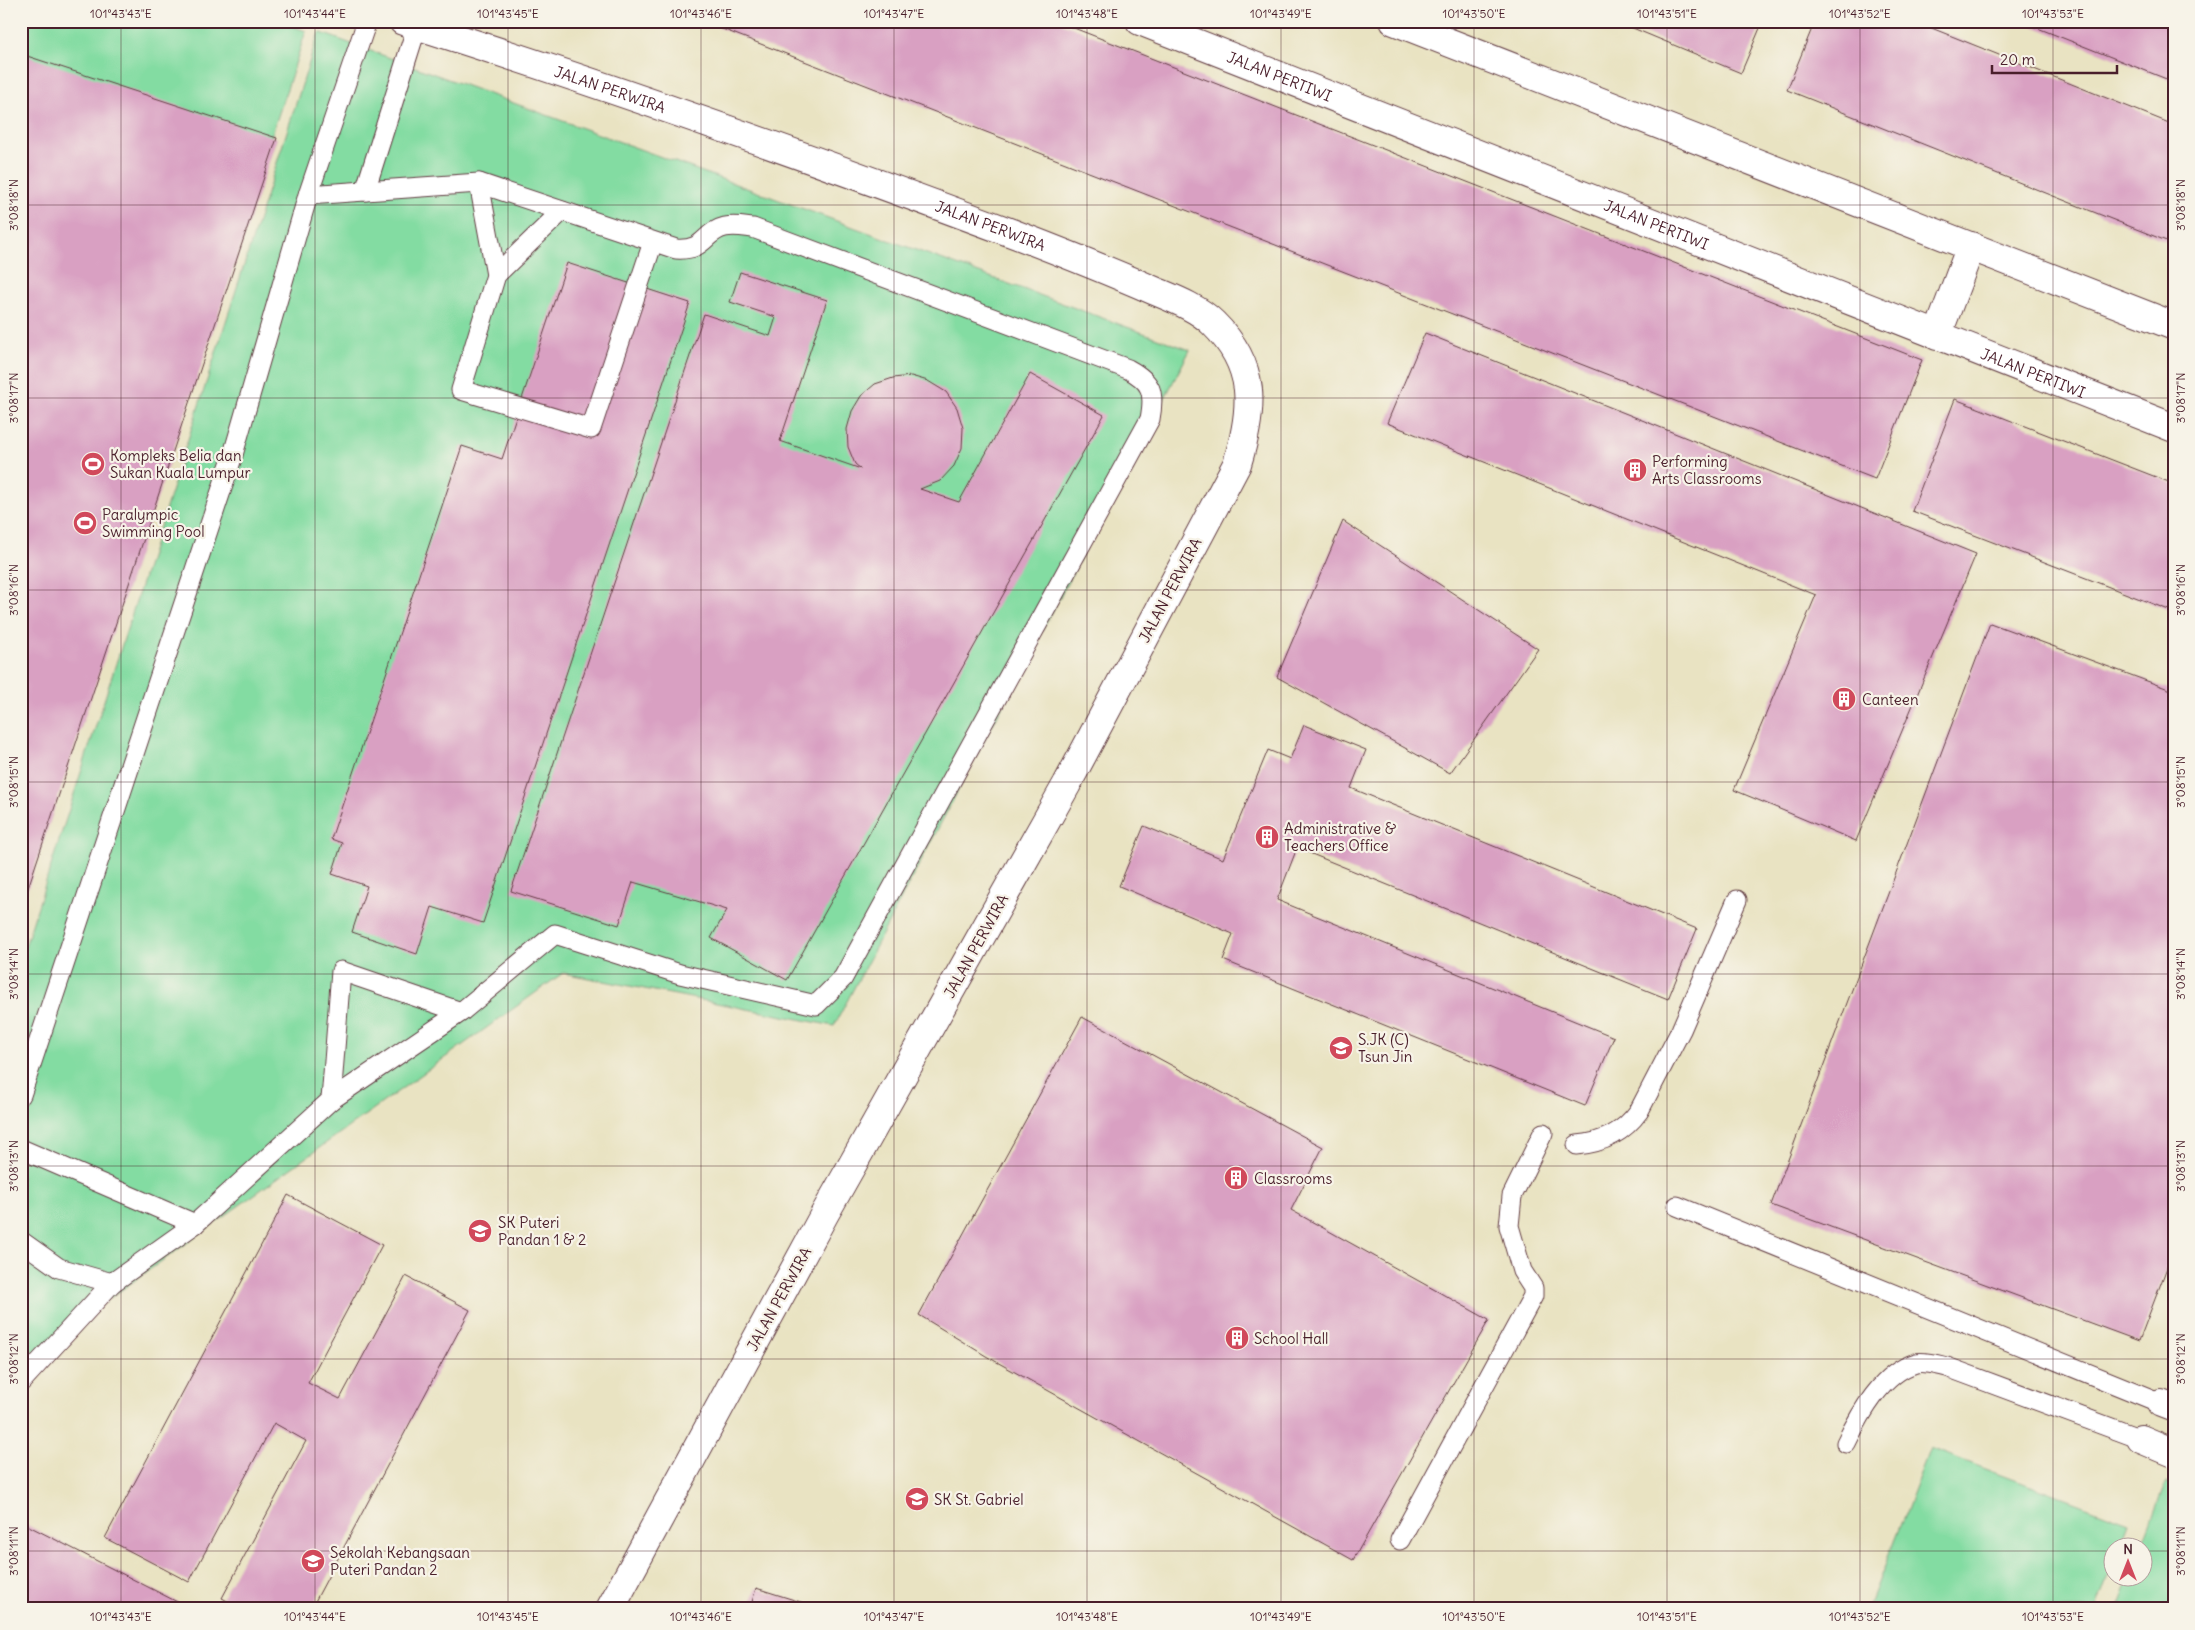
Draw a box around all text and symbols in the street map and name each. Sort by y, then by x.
text: 101°43'43"E [90,6,152,21]
text: 101°43'44"E [284,6,346,21]
text: 101°43'45"E [477,6,539,21]
text: 101°43'46"E [670,6,732,21]
text: 101°43'47"E [864,6,924,21]
text: 101°43'48"E [1056,6,1118,21]
text: 101°43'49"E [1250,6,1312,21]
text: 101°43'50"E [1442,6,1506,21]
text: 101°43'51"E [1637,6,1697,21]
text: 101°43'52"E [1829,6,1891,21]
text: 101°43'53"E [2022,6,2084,21]
scale bar [1992,42,2118,74]
street label: JALAN PERTIWI [1225,47,1335,105]
text: 20 m [2000,50,2035,69]
street label: JALAN PERWIRA [552,61,668,117]
text: 3°08'18"N [6,179,21,231]
text: 3°08'18"N [2173,179,2188,231]
street label: JALAN PERTIWI [1601,195,1711,253]
street label: JALAN PERWIRA [933,196,1049,255]
street label: JALAN PERTIWI [1978,343,2088,402]
text: 3°08'17"N [6,373,21,423]
text: 3°08'17"N [2173,373,2188,423]
place label: Kompleks Belia dan Sukan Kuala Lumpur [110,446,251,482]
sports icon: Kompleks Belia dan Sukan Kuala Lumpur [80,451,106,477]
place label: Performing Arts Classrooms [1652,452,1762,488]
building icon: Performing Arts Classrooms [1622,457,1648,483]
place label: Paralympic Swimming Pool [102,505,205,541]
sports icon: Paralympic Swimming Pool [72,510,98,536]
street label: JALAN PERWIRA [1134,534,1206,646]
text: 3°08'16"N [6,564,21,616]
text: 3°08'16"N [2173,564,2188,616]
building icon: Canteen [1831,686,1857,712]
place label: Canteen [1862,690,1919,709]
text: 3°08'15"N [6,756,21,808]
text: 3°08'15"N [2173,756,2188,808]
place label: Administrative & Teachers Office [1284,819,1397,855]
building icon: Administrative & Teachers Office [1254,824,1280,850]
street label: JALAN PERWIRA [940,890,1013,1001]
text: 3°08'14"N [6,948,21,1000]
text: 3°08'14"N [2173,948,2188,1000]
place label: S.JK (C) Tsun Jin [1358,1030,1413,1066]
school or university icon: S.JK (C) Tsun Jin [1328,1035,1354,1061]
text: 3°08'13"N [6,1140,21,1192]
text: 3°08'13"N [2173,1140,2188,1192]
building icon: Classrooms [1223,1165,1249,1191]
place label: Classrooms [1254,1169,1332,1188]
place label: SK Puteri Pandan 1 & 2 [498,1213,586,1249]
school or university icon: SK Puteri Pandan 1 & 2 [467,1218,493,1244]
street label: JALAN PERWIRA [743,1243,816,1354]
building icon: School Hall [1224,1325,1250,1351]
place label: School Hall [1254,1329,1328,1348]
text: 3°08'12"N [6,1333,21,1385]
text: 3°08'12"N [2173,1333,2188,1385]
school or university icon: SK St. Gabriel [904,1486,930,1512]
place label: SK St. Gabriel [934,1490,1024,1509]
text: 3°08'11"N [6,1526,21,1576]
text: 3°08'11"N [2173,1526,2188,1576]
north arrow [2102,1538,2152,1588]
text: N [2123,1540,2133,1558]
place label: Sekolah Kebangsaan Puteri Pandan 2 [330,1543,470,1579]
school or university icon: Sekolah Kebangsaan Puteri Pandan 2 [300,1548,326,1574]
text: 101°43'43"E [90,1609,152,1624]
text: 101°43'44"E [284,1609,346,1624]
text: 101°43'45"E [477,1609,539,1624]
text: 101°43'46"E [670,1609,732,1624]
text: 101°43'47"E [864,1609,924,1624]
text: 101°43'48"E [1056,1609,1118,1624]
text: 101°43'49"E [1250,1609,1312,1624]
text: 101°43'50"E [1442,1609,1506,1624]
text: 101°43'51"E [1637,1609,1697,1624]
text: 101°43'52"E [1829,1609,1891,1624]
text: 101°43'53"E [2022,1609,2084,1624]

